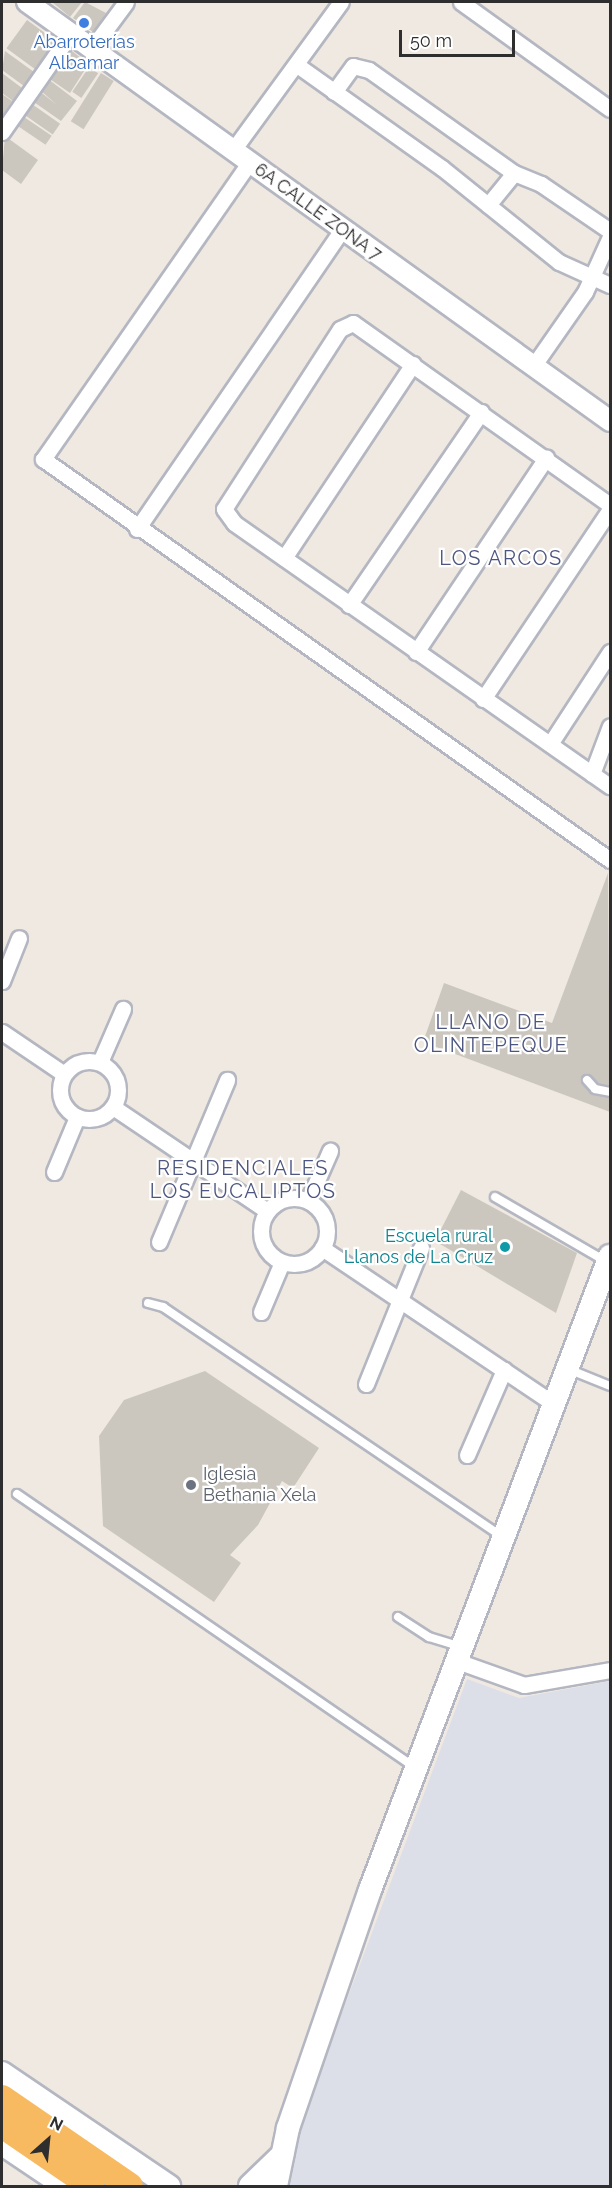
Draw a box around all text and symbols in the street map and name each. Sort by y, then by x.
marker: Abarroterías Albamar [77,16,91,30]
scale bar [402,18,518,56]
text: 50 m [410,30,452,51]
place label: Abarroterías Albamar [33,32,135,74]
street label: 6A CALLE ZONA 7 [250,158,386,266]
district label: LOS ARCOS [439,546,563,570]
district label: LLANO DE OLINTEPEQUE [414,1010,568,1057]
district label: RESIDENCIALES LOS EUCALIPTOS [150,1157,336,1204]
place label: Escuela rural Llanos de La Cruz [344,1226,493,1268]
marker: Escuela rural Llanos de La Cruz [498,1240,512,1254]
place label: Iglesia Bethania Xela [203,1464,317,1506]
marker: Iglesia Bethania Xela [184,1478,198,1492]
north arrow [18,2110,78,2170]
text: N [47,2112,66,2135]

